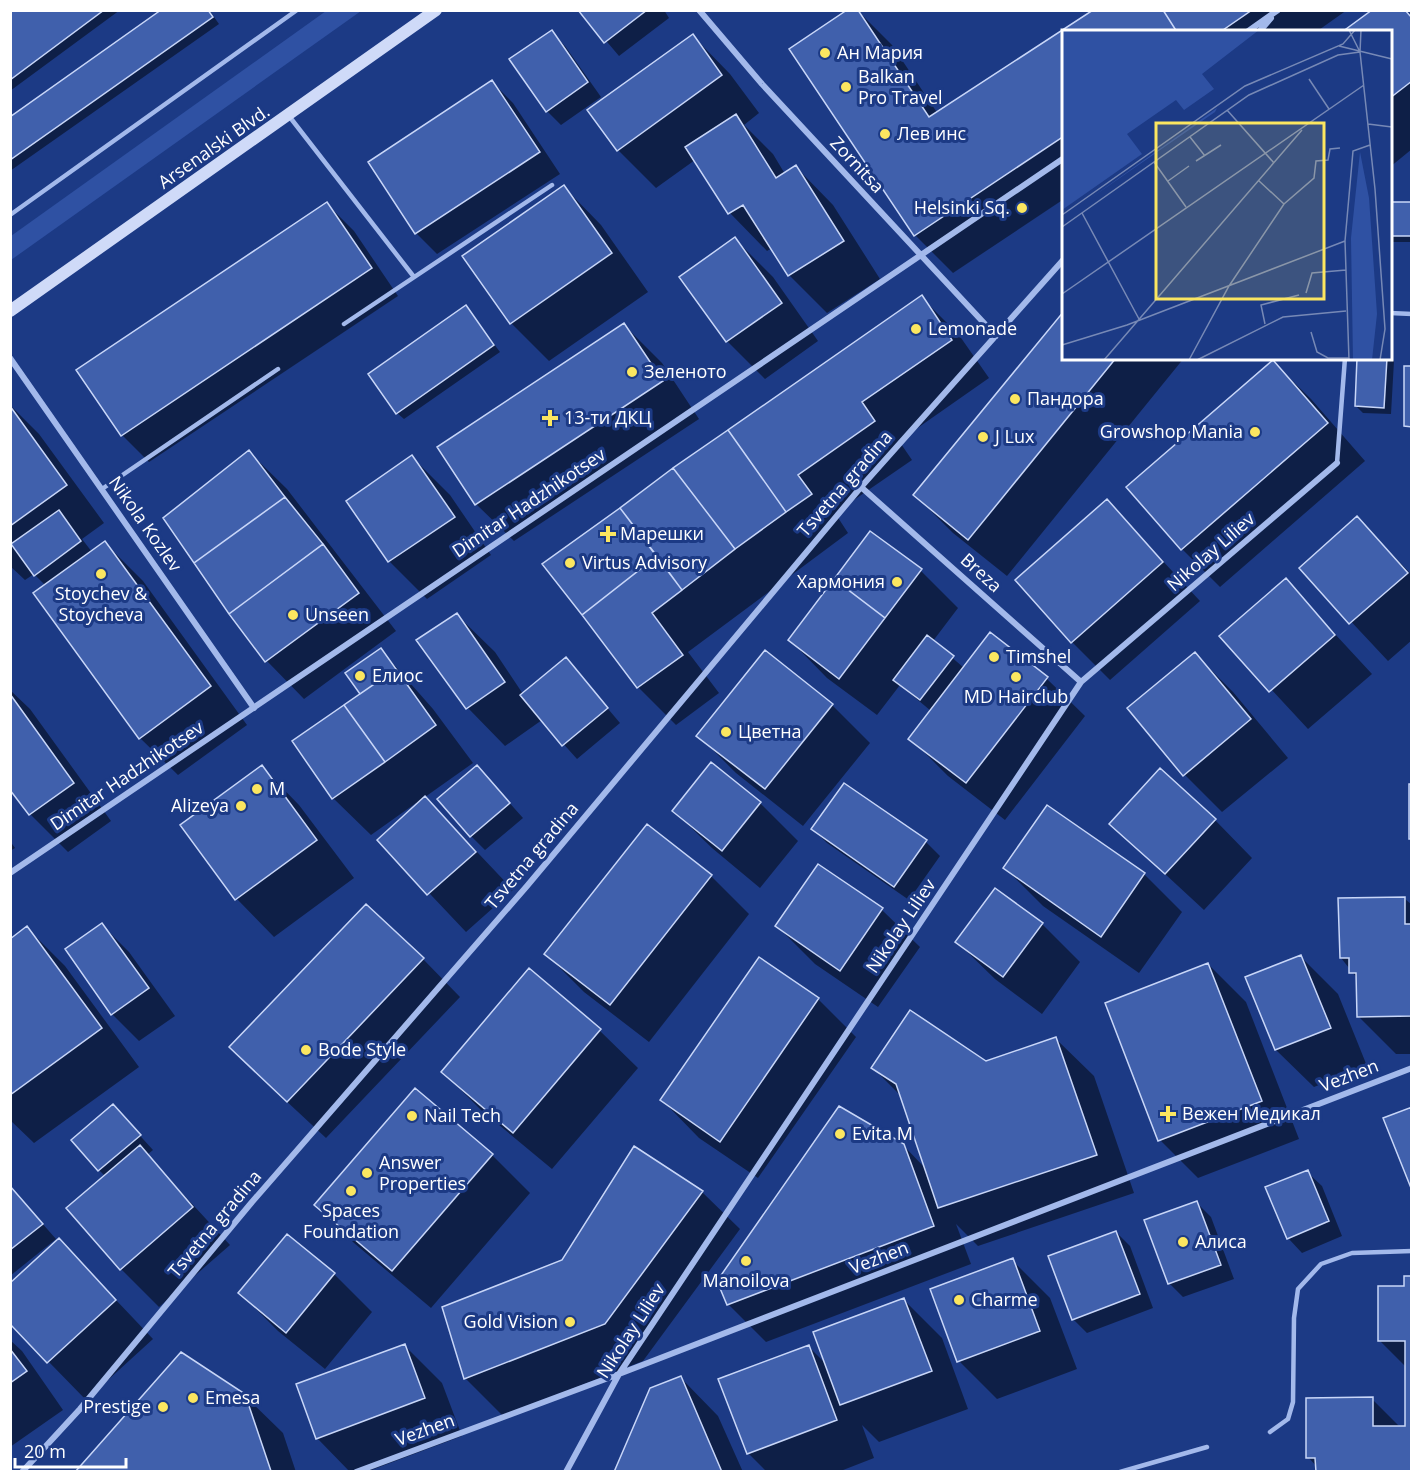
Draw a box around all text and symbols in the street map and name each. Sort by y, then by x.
inset map [1062,30,1392,360]
place label: Ан Мария [837,40,923,64]
marker: Ан Мария [818,46,832,60]
place label: Balkan Pro Travel [858,64,943,109]
marker: Balkan Pro Travel [839,80,853,94]
street label: Arsenalski Blvd. [153,99,274,194]
place label: Лев инс [897,121,967,145]
marker: Лев инс [878,127,892,141]
street label: Zornitsa [825,131,890,198]
place label: Helsinki Sq. [914,195,1010,219]
marker: Helsinki Sq. [1015,201,1029,215]
place label: Lemonade [928,316,1017,340]
marker: Lemonade [909,322,923,336]
place label: Зеленото [644,359,727,383]
marker: Зеленото [625,365,639,379]
place label: Пандора [1027,386,1104,410]
marker: Пандора [1008,392,1022,406]
place label: 13-ти ДКЦ [564,405,652,429]
marker: 13-ти ДКЦ [541,409,559,427]
place label: Growshop Mania [1100,419,1243,443]
place label: J Lux [993,424,1035,448]
street label: Tsvetna gradina [791,425,897,542]
marker: Growshop Mania [1248,425,1262,439]
marker: J Lux [976,430,990,444]
street label: Dimitar Hadzhikotsev [447,442,610,562]
street label: Nikola Kozlev [104,471,188,576]
street label: Nikolay Liliev [1161,507,1259,596]
place label: Марешки [620,521,704,545]
marker: Марешки [601,527,615,541]
street label: Breza [956,547,1007,597]
place label: Virtus Advisory [582,550,708,574]
marker: Virtus Advisory [563,556,577,570]
marker: Stoychev & Stoycheva [94,567,108,581]
place label: Хармония [797,569,885,593]
marker: Хармония [890,575,904,589]
place label: Stoychev & Stoycheva [55,581,148,626]
place label: Unseen [305,602,369,626]
marker: Unseen [286,608,300,622]
place label: Timshel [1006,644,1071,668]
marker: Timshel [987,650,1001,664]
place label: Елиос [372,663,424,687]
marker: Елиос [353,669,367,683]
marker: MD Hairclub [1009,670,1023,684]
place label: MD Hairclub [964,684,1068,708]
street label: Dimitar Hadzhikotsev [45,715,208,835]
place label: Цветна [738,719,802,743]
marker: Цветна [719,725,733,739]
place label: М [269,776,285,800]
marker: М [250,782,264,796]
place label: Alizeya [171,793,229,817]
street label: Tsvetna gradina [479,797,583,914]
marker: Alizeya [234,799,248,813]
street label: Nikolay Liliev [860,874,941,977]
place label: Bode Style [318,1037,406,1061]
marker: Bode Style [299,1043,313,1057]
street label: Vezhen [1316,1053,1382,1097]
place label: Вежен Медикал [1182,1101,1321,1125]
place label: Nail Tech [424,1103,501,1127]
marker: Вежен Медикал [1159,1105,1177,1123]
marker: Nail Tech [405,1109,419,1123]
place label: Evita M [852,1121,913,1145]
marker: Evita M [833,1127,847,1141]
place label: Answer Properties [379,1150,466,1195]
street label: Tsvetna gradina [162,1165,266,1282]
marker: Answer Properties [360,1166,374,1180]
marker: Spaces Foundation [344,1184,358,1198]
place label: Spaces Foundation [303,1198,399,1243]
place label: Алиса [1195,1229,1247,1253]
street label: Vezhen [846,1235,912,1279]
marker: Алиса [1176,1235,1190,1249]
marker: Manoilova [739,1254,753,1268]
place label: Manoilova [703,1268,789,1292]
street label: Nikolay Liliev [590,1278,670,1383]
place label: Charme [971,1287,1038,1311]
marker: Charme [952,1293,966,1307]
place label: Gold Vision [464,1309,558,1333]
marker: Gold Vision [563,1315,577,1329]
place label: Emesa [205,1385,260,1409]
marker: Emesa [186,1391,200,1405]
place label: Prestige [83,1394,151,1418]
marker: Prestige [156,1400,170,1414]
street label: Vezhen [392,1407,458,1451]
scale bar [15,1431,126,1469]
text: 20 m [24,1439,66,1463]

